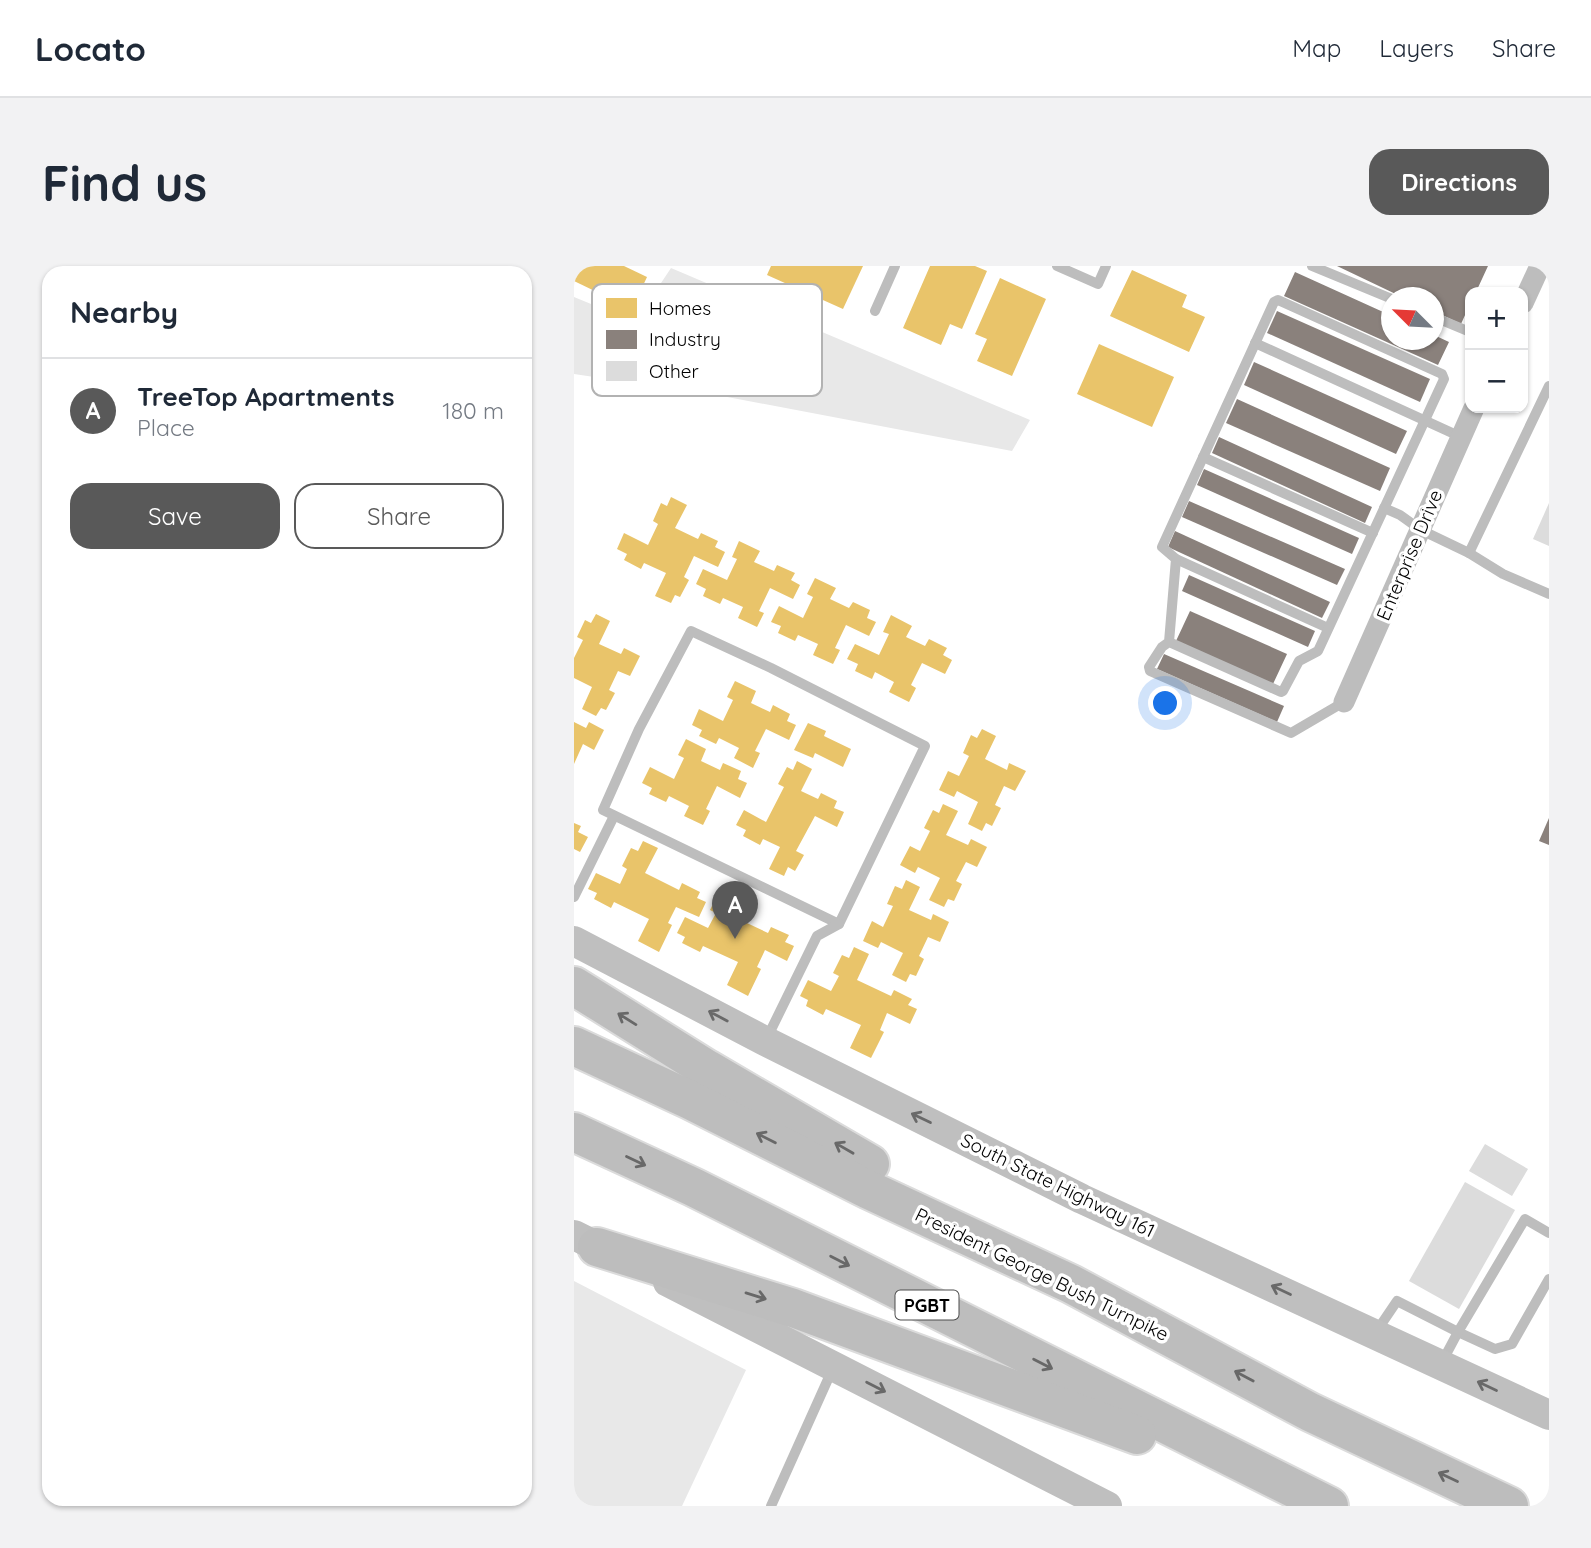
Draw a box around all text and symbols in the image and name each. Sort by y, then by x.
text: Locato [35,28,146,69]
text: Map [1292,33,1341,63]
text: Layers [1379,33,1454,63]
text: Share [1492,33,1556,63]
button: Directions [1369,149,1549,215]
text: Find us [42,152,207,213]
legend [592,284,822,396]
north arrow [1381,287,1444,350]
map controls [1465,287,1528,413]
button: + [1465,287,1528,350]
text: Nearby [70,293,178,331]
text: Homes [649,296,711,320]
text: Industry [649,327,721,351]
button: − [1465,350,1528,413]
text: Other [649,359,700,383]
text: TreeTop Apartments [137,380,395,413]
text: A [86,396,100,425]
text: 180 m [442,396,504,425]
text: Place [137,413,195,442]
button: Save [70,483,280,549]
button: Share [294,483,504,549]
street label: Enterprise Drive [1371,486,1447,624]
your location [1148,686,1182,720]
pin: A [712,881,758,939]
one-way arrow [708,1009,728,1023]
one-way arrow [618,1012,638,1026]
one-way arrow [911,1111,932,1125]
street label: South State Highway 161 [957,1128,1159,1242]
one-way arrow [756,1131,777,1145]
one-way arrow [834,1141,854,1155]
one-way arrow [625,1155,646,1168]
street label: President George Bush Turnpike [911,1202,1173,1346]
one-way arrow [829,1255,850,1269]
one-way arrow [1271,1283,1292,1297]
road number: PGBT [896,1290,958,1320]
one-way arrow [745,1291,767,1304]
one-way arrow [1032,1358,1053,1371]
one-way arrow [1234,1369,1254,1383]
one-way arrow [1477,1379,1498,1392]
one-way arrow [865,1381,886,1394]
one-way arrow [1437,1470,1459,1483]

